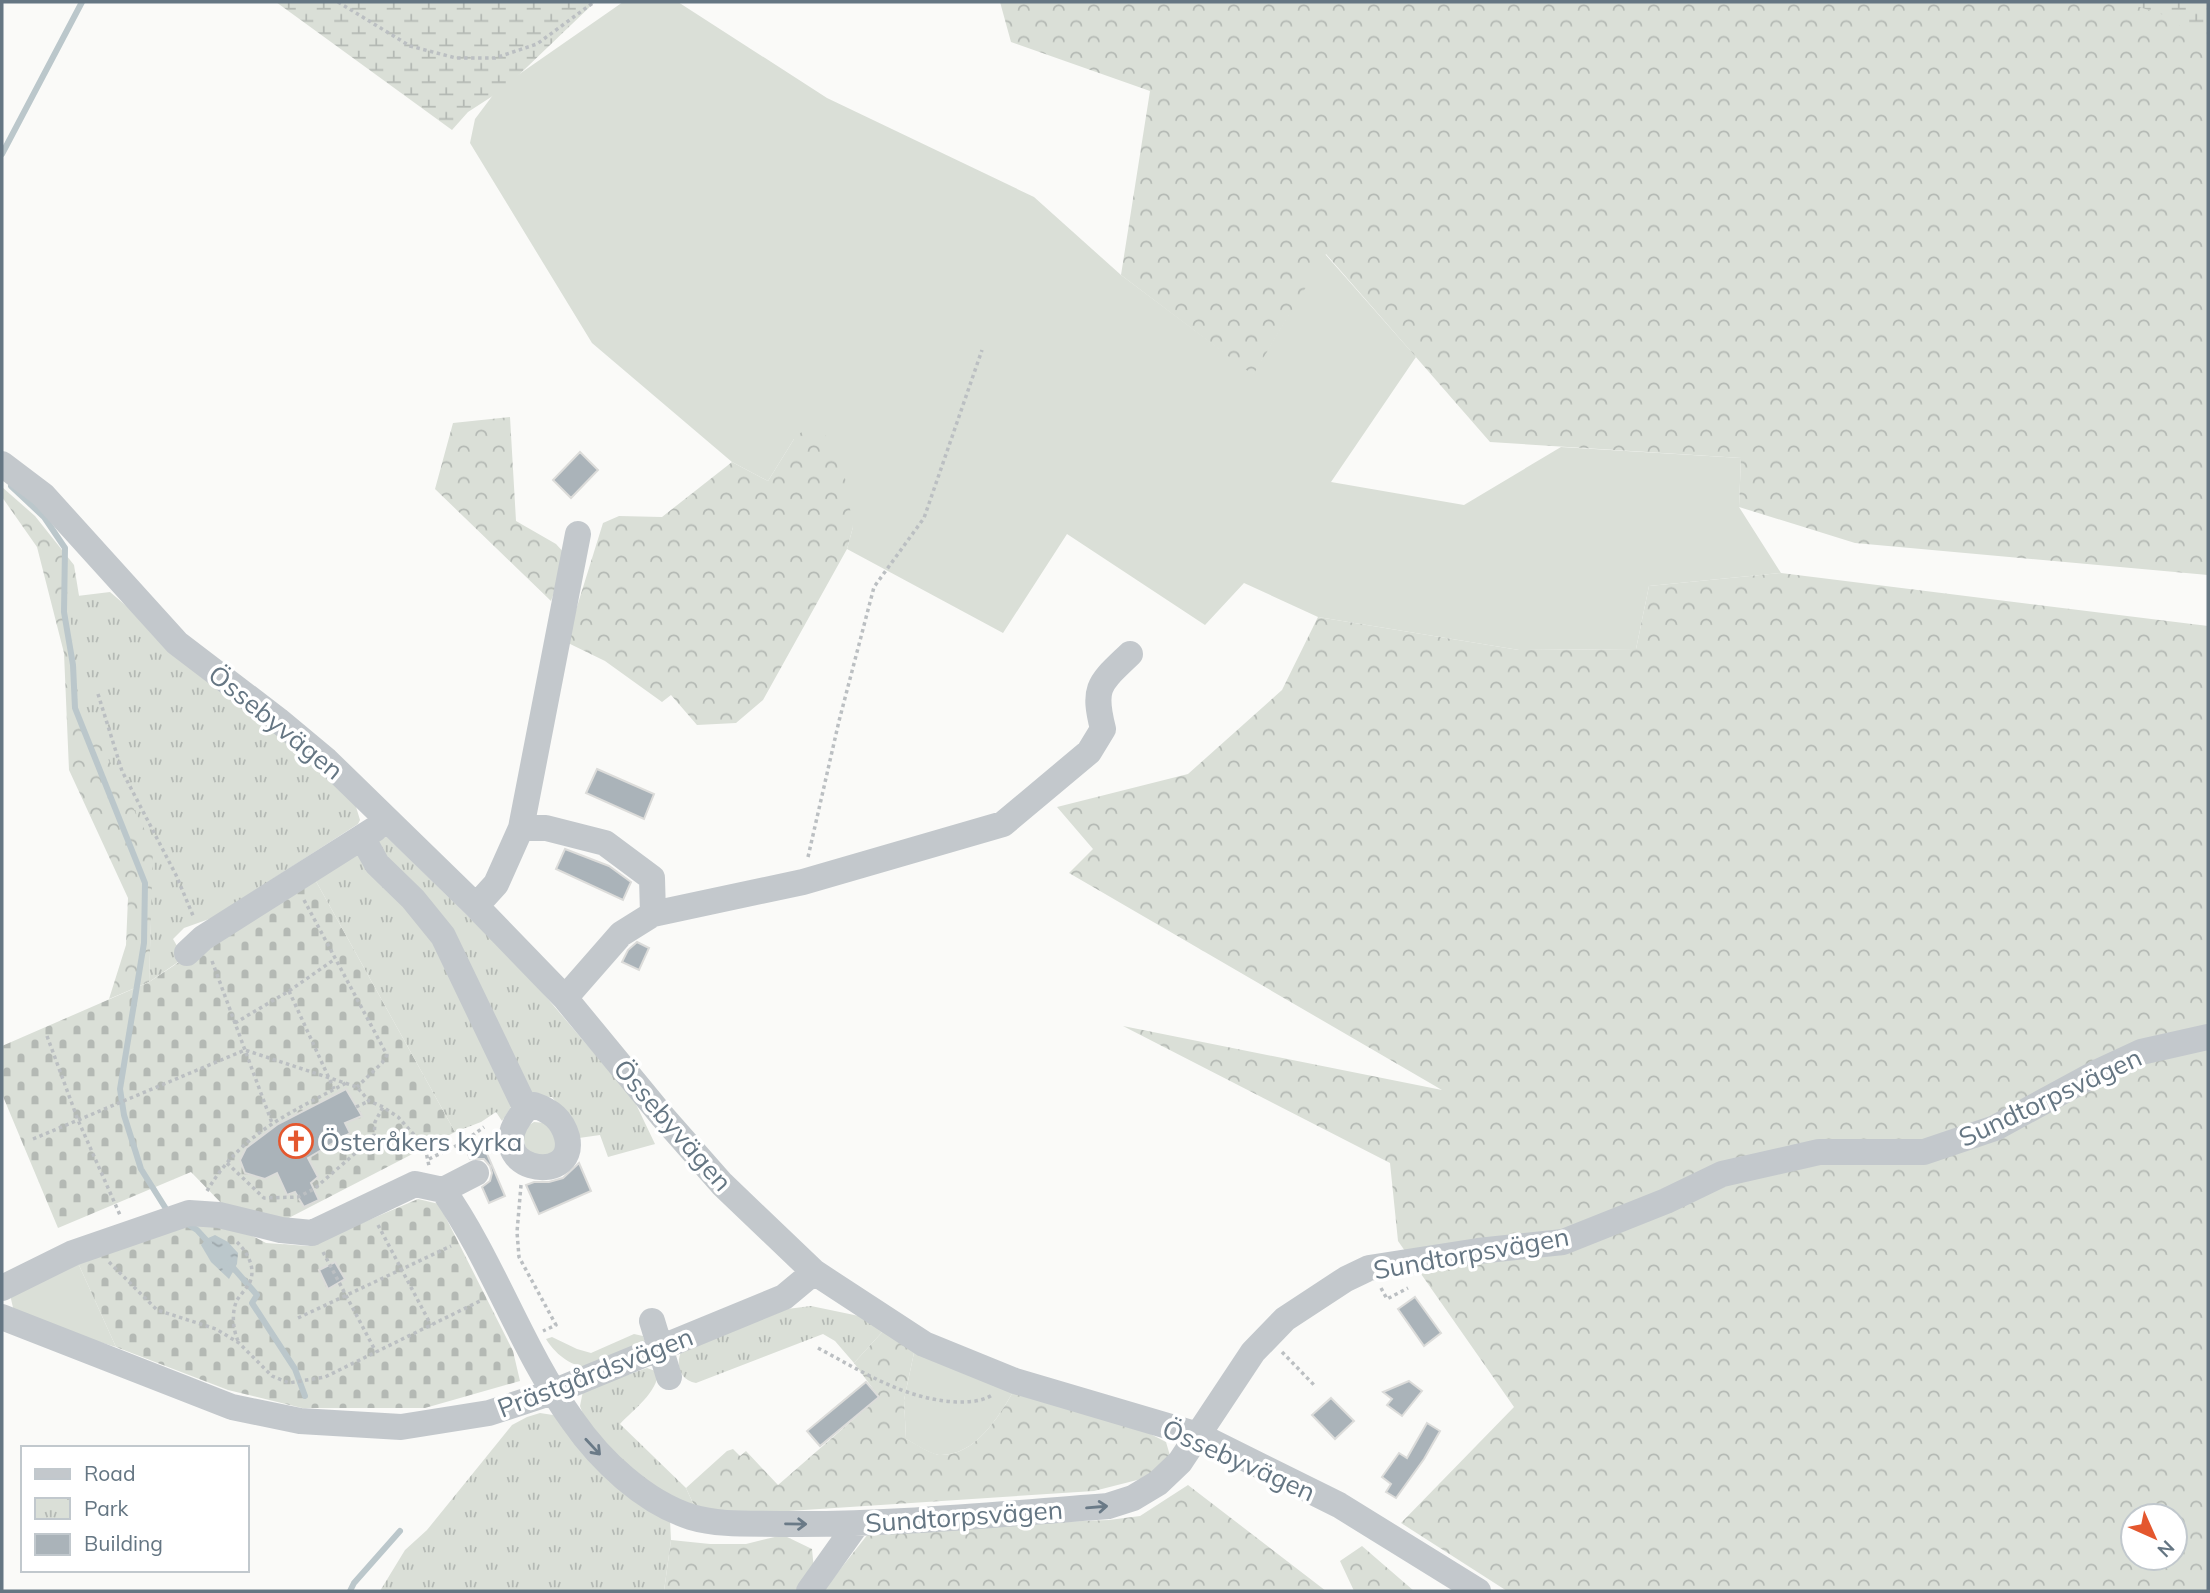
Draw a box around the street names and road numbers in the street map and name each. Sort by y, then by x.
street label: Össebyvägen [202,658,350,786]
street label: Sundtorpsvägen [1953,1040,2147,1154]
street label: Össebyvägen [607,1052,739,1198]
street label: Sundtorpsvägen [1371,1220,1571,1286]
street label: Prästgårdsvägen [493,1320,697,1424]
street label: Össebyvägen [1157,1412,1321,1508]
street label: Sundtorpsvägen [864,1493,1064,1539]

